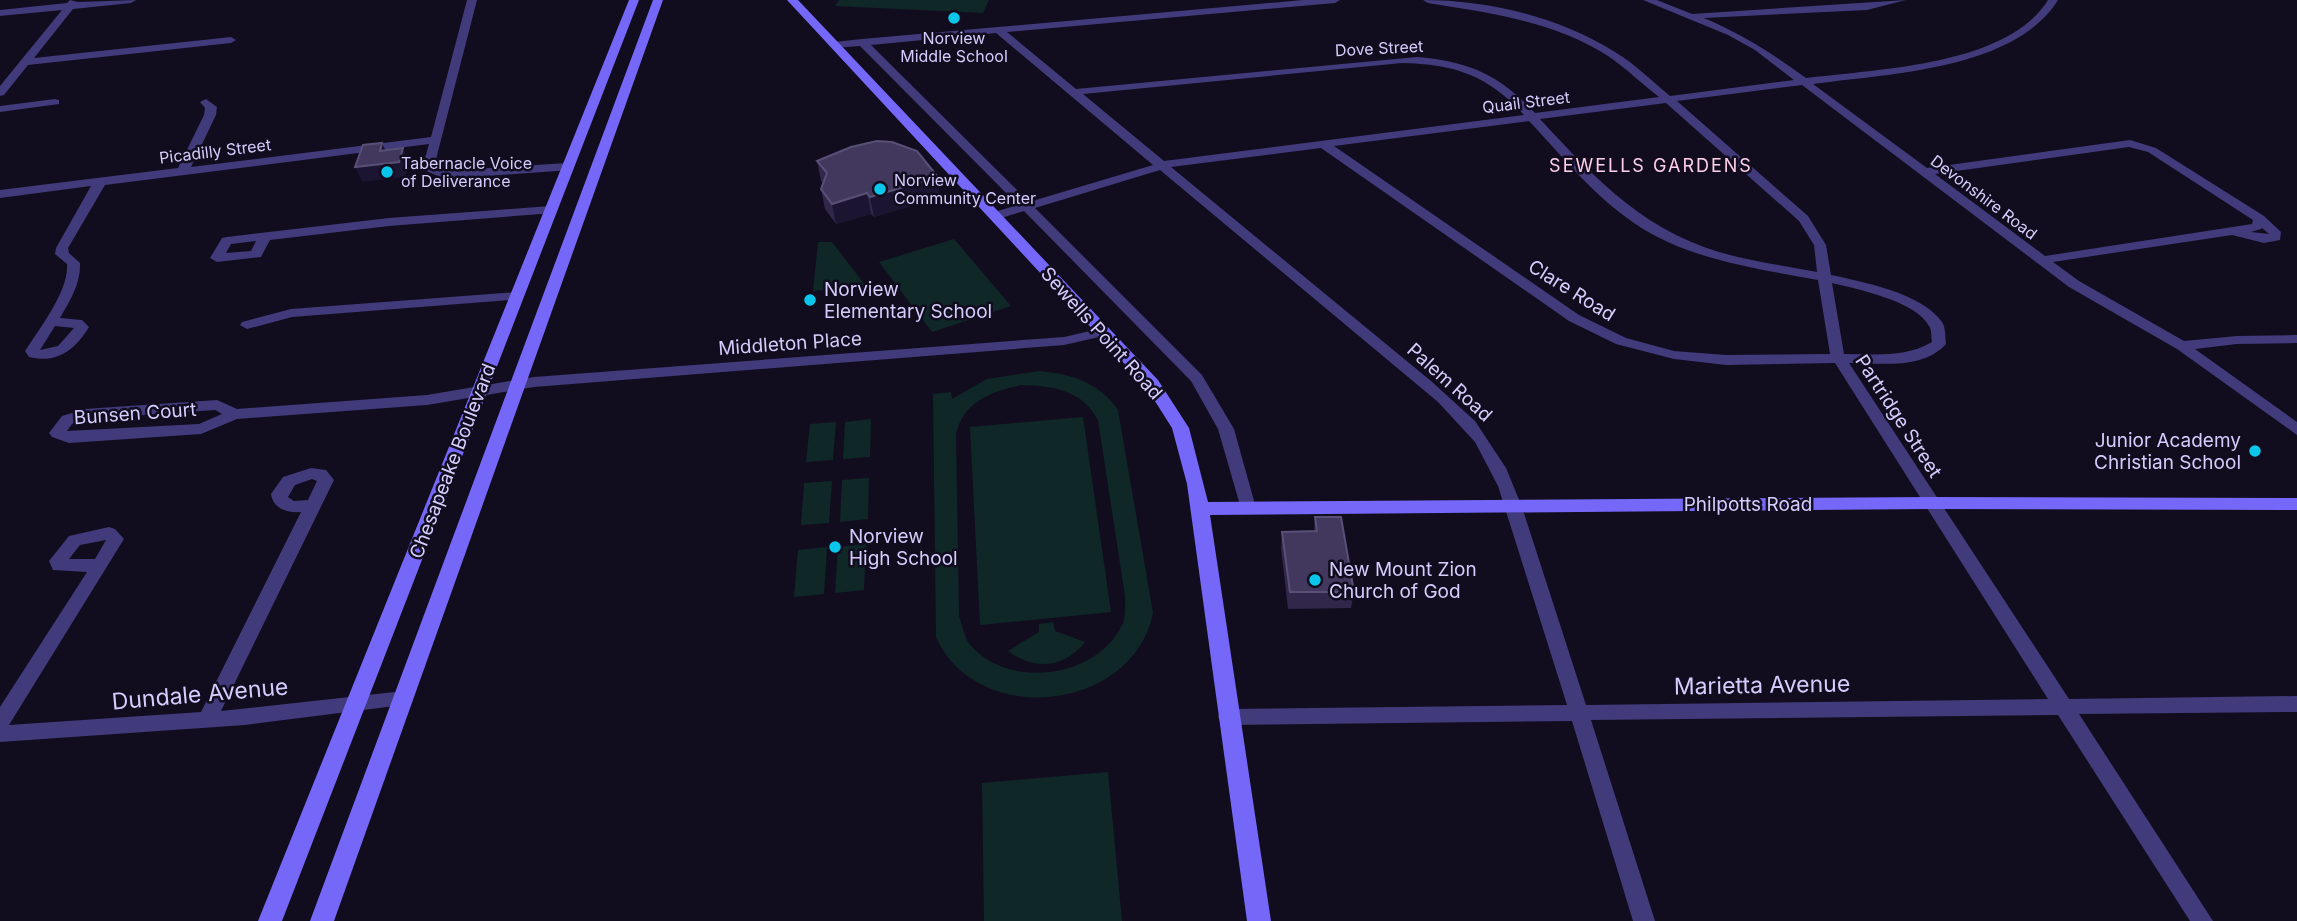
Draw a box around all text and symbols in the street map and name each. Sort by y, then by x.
marker: Norview Middle School [946,10,962,26]
place label: Norview Middle School [900,28,1008,66]
street label: Dove Street [1334,36,1424,60]
street label: Quail Street [1481,87,1571,117]
street label: Picadilly Street [158,134,272,168]
street label: Devonshire Road [1927,150,2041,244]
place label: Tabernacle Voice of Deliverance [401,153,532,191]
district label: SEWELLS GARDENS [1549,155,1753,176]
marker: Tabernacle Voice of Deliverance [379,164,395,180]
place label: Norview Community Center [894,170,1036,208]
marker: Norview Community Center [872,181,888,197]
street label: Clare Road [1524,255,1619,326]
street label: Sewells Point Road [1036,262,1167,404]
place label: Norview Elementary School [824,278,992,323]
marker: Norview Elementary School [802,292,818,308]
street label: Middleton Place [717,327,863,360]
street label: Palem Road [1402,338,1497,426]
street label: Partridge Street [1850,351,1947,482]
street label: Chesapeake Boulevard [405,360,500,562]
street label: Bunsen Court [73,398,197,429]
place label: Junior Academy Christian School [2094,429,2241,474]
marker: Junior Academy Christian School [2247,443,2263,459]
street label: Philpotts Road [1684,493,1812,516]
place label: Norview High School [849,525,958,570]
marker: Norview High School [827,539,843,555]
place label: New Mount Zion Church of God [1329,558,1477,603]
marker: New Mount Zion Church of God [1307,572,1323,588]
street label: Marietta Avenue [1674,669,1850,701]
street label: Dundale Avenue [111,672,289,716]

